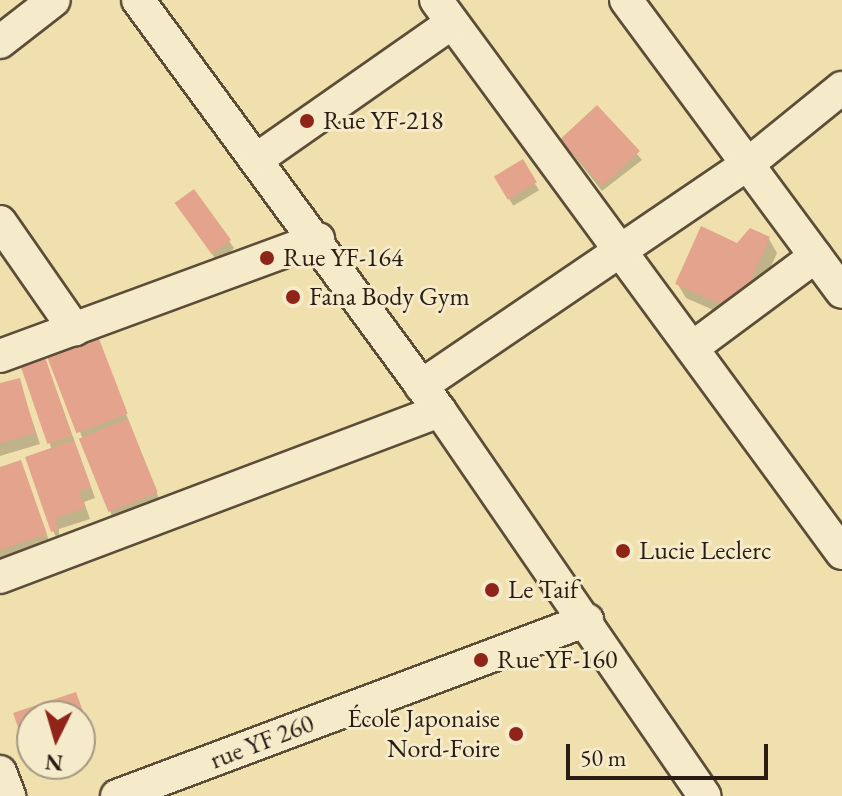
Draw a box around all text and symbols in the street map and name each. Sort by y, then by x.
place label: Rue YF-218 [323,105,443,137]
marker: Rue YF-218 [298,112,316,130]
place label: Rue YF-164 [283,242,403,274]
marker: Rue YF-164 [258,249,276,267]
place label: Fana Body Gym [309,281,470,313]
marker: Fana Body Gym [284,288,302,306]
place label: Lucie Leclerc [639,535,771,567]
marker: Lucie Leclerc [614,542,632,560]
place label: Le Taif [508,574,578,606]
marker: Le Taif [483,581,501,599]
place label: Rue YF-160 [497,644,617,676]
marker: Rue YF-160 [472,651,490,669]
north arrow [16,700,96,780]
place label: École Japonaise Nord-Foire [347,703,500,764]
street label: rue YF 260 [206,708,318,776]
marker: École Japonaise Nord-Foire [507,725,525,743]
scale bar [570,728,772,778]
text: 50 m [580,742,627,773]
text: N [44,747,64,778]

